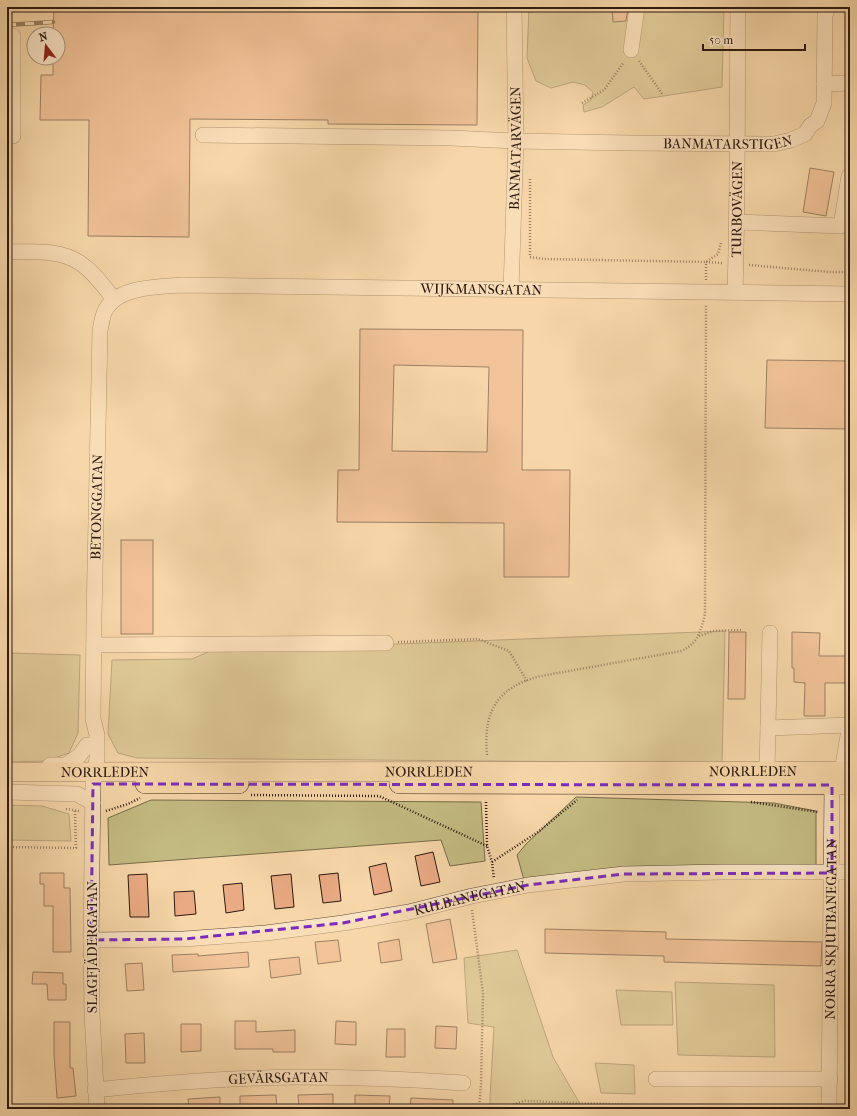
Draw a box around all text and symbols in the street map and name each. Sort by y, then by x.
north arrow [26,26,66,66]
scale bar [703,26,805,52]
text: N [38,29,50,44]
text: 50 m [709,33,733,47]
street label: BANMATARVÄGEN [506,86,525,210]
street label: BANMATARSTIGEN [663,132,795,153]
street label: TURBOVÄGEN [728,160,746,257]
street label: WIJKMANSGATAN [419,280,543,299]
street label: BETONGGATAN [87,454,106,560]
street label: NORRLEDEN [385,763,474,781]
street label: NORRLEDEN [709,763,798,780]
street label: NORRLEDEN [61,764,150,781]
street label: NORRA SKJUTBANEGATAN [822,838,841,1020]
street label: KULBANEGATAN [412,878,527,919]
street label: SLAGFJÄDERGATAN [84,880,101,1013]
street label: GEVÄRSGATAN [228,1069,329,1088]

